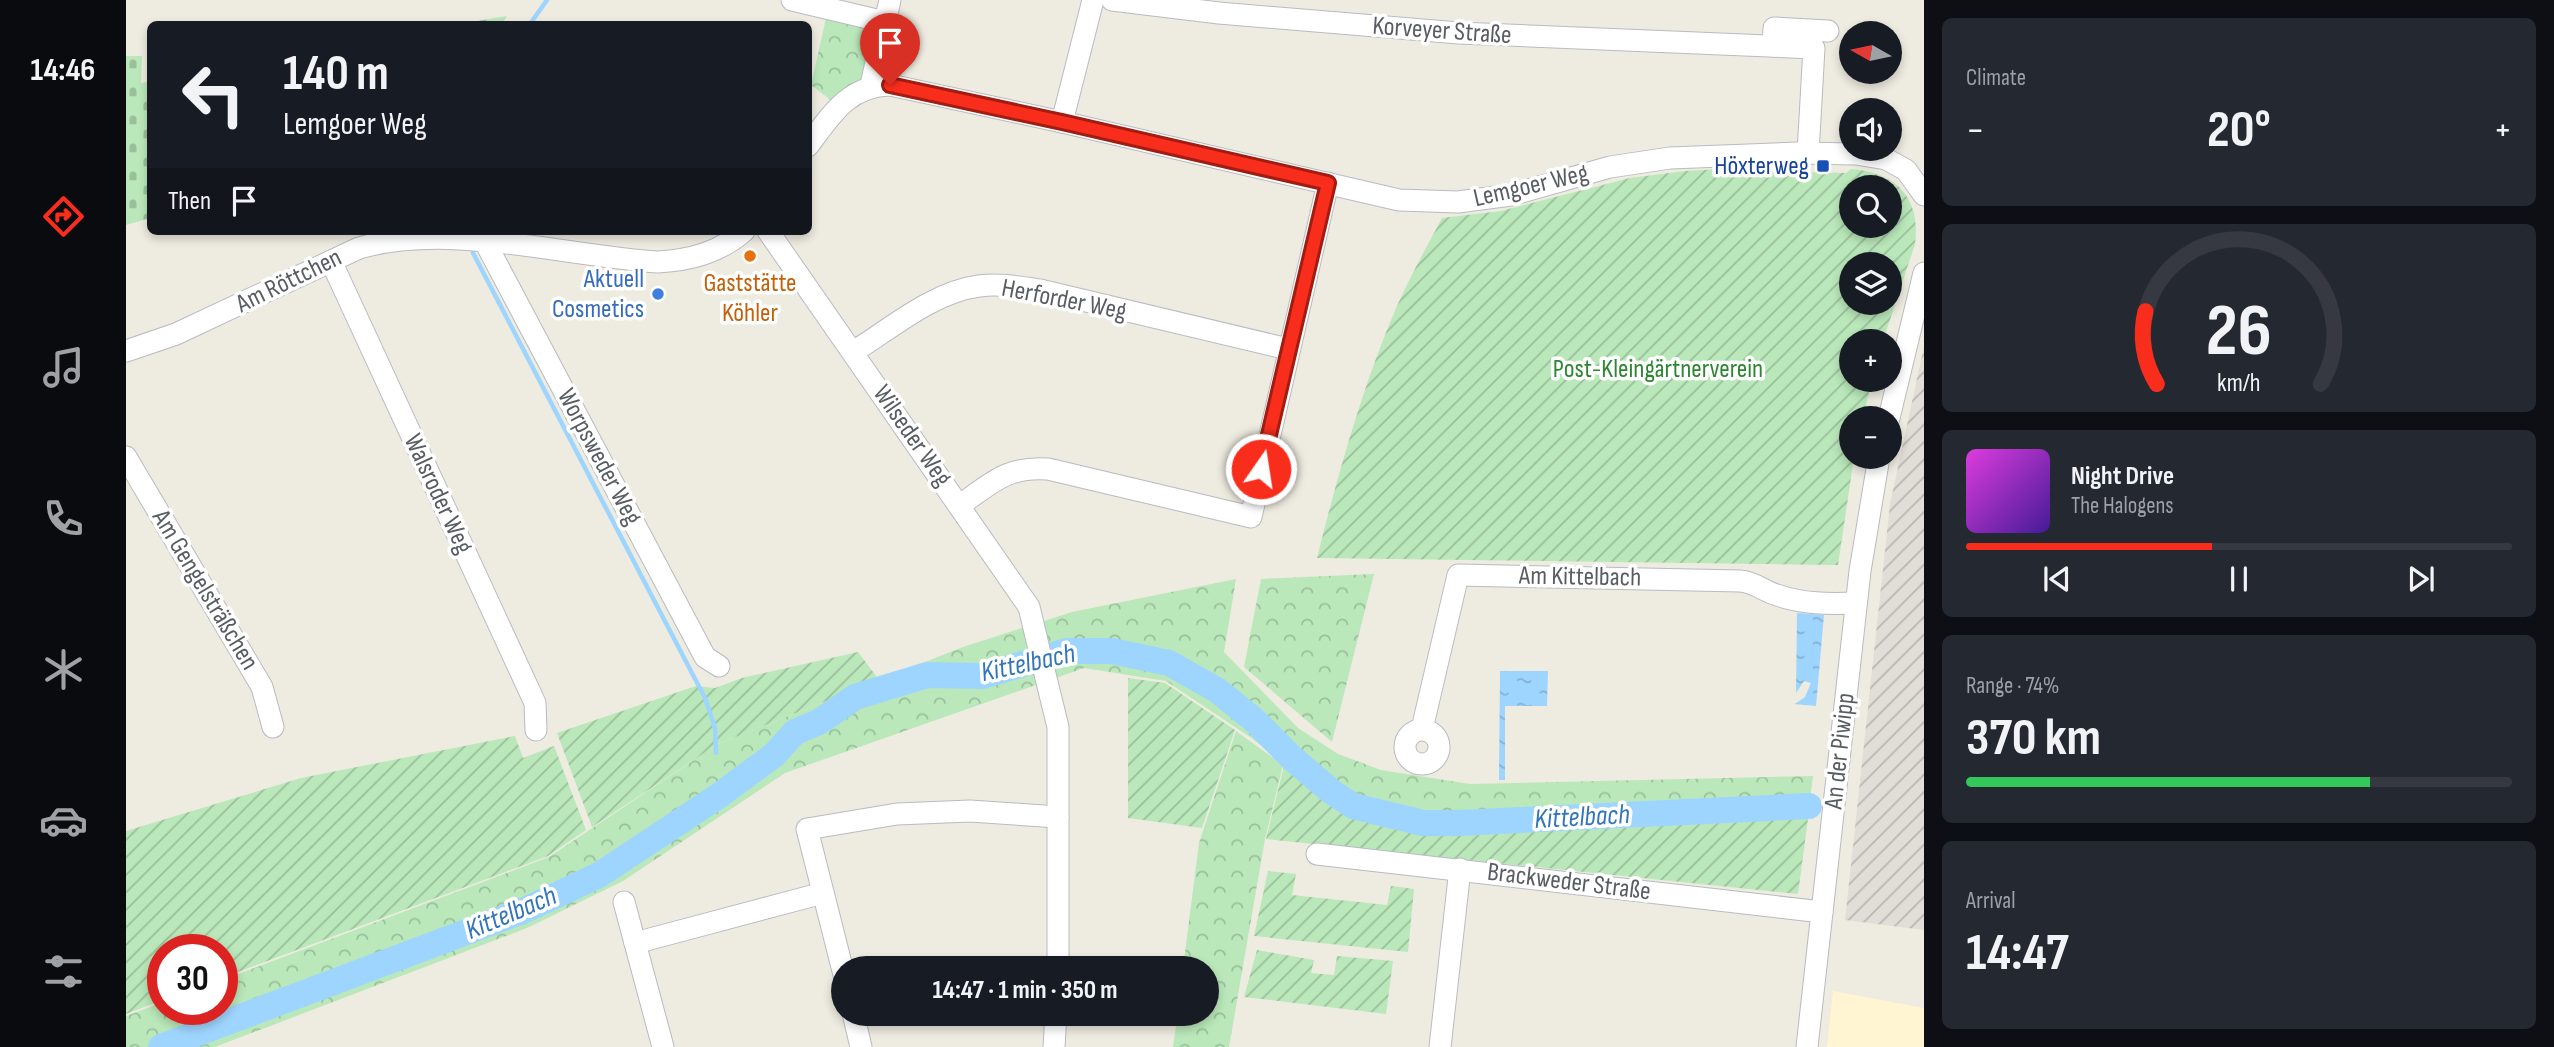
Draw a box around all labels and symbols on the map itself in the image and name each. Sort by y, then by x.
street label: Korveyer Straße [1371,11,1513,51]
pin [860,13,920,85]
north arrow [1839,21,1902,84]
place label: Höxterweg [1714,151,1809,182]
street label: Lemgoer Weg [1471,158,1591,214]
marker: Höxterweg [1815,158,1831,174]
street label: Am Röttchen [230,242,347,320]
marker: Gaststätte Köhler [742,248,758,264]
place label: Aktuell Cosmetics [552,264,644,325]
place label: Gaststätte Köhler [703,268,797,329]
street label: Herforder Weg [999,273,1129,327]
marker: Aktuell Cosmetics [650,286,666,302]
park label: Post-Kleingärtnerverein [1553,354,1763,385]
street label: Wilseder Weg [866,379,958,493]
street label: Worpsweder Weg [550,384,648,530]
street label: Walsroder Weg [397,429,479,559]
position arrow [1224,432,1298,506]
street label: Am Gengelsträßchen [145,504,265,676]
street label: Am Kittelbach [1518,560,1641,594]
water label: Kittelbach [978,637,1078,689]
street label: An der Piwipp [1818,691,1862,812]
water label: Kittelbach [1533,798,1631,836]
street label: Brackweder Straße [1486,857,1652,907]
water label: Kittelbach [461,879,562,947]
speed limit sign: 30 [147,934,238,1025]

